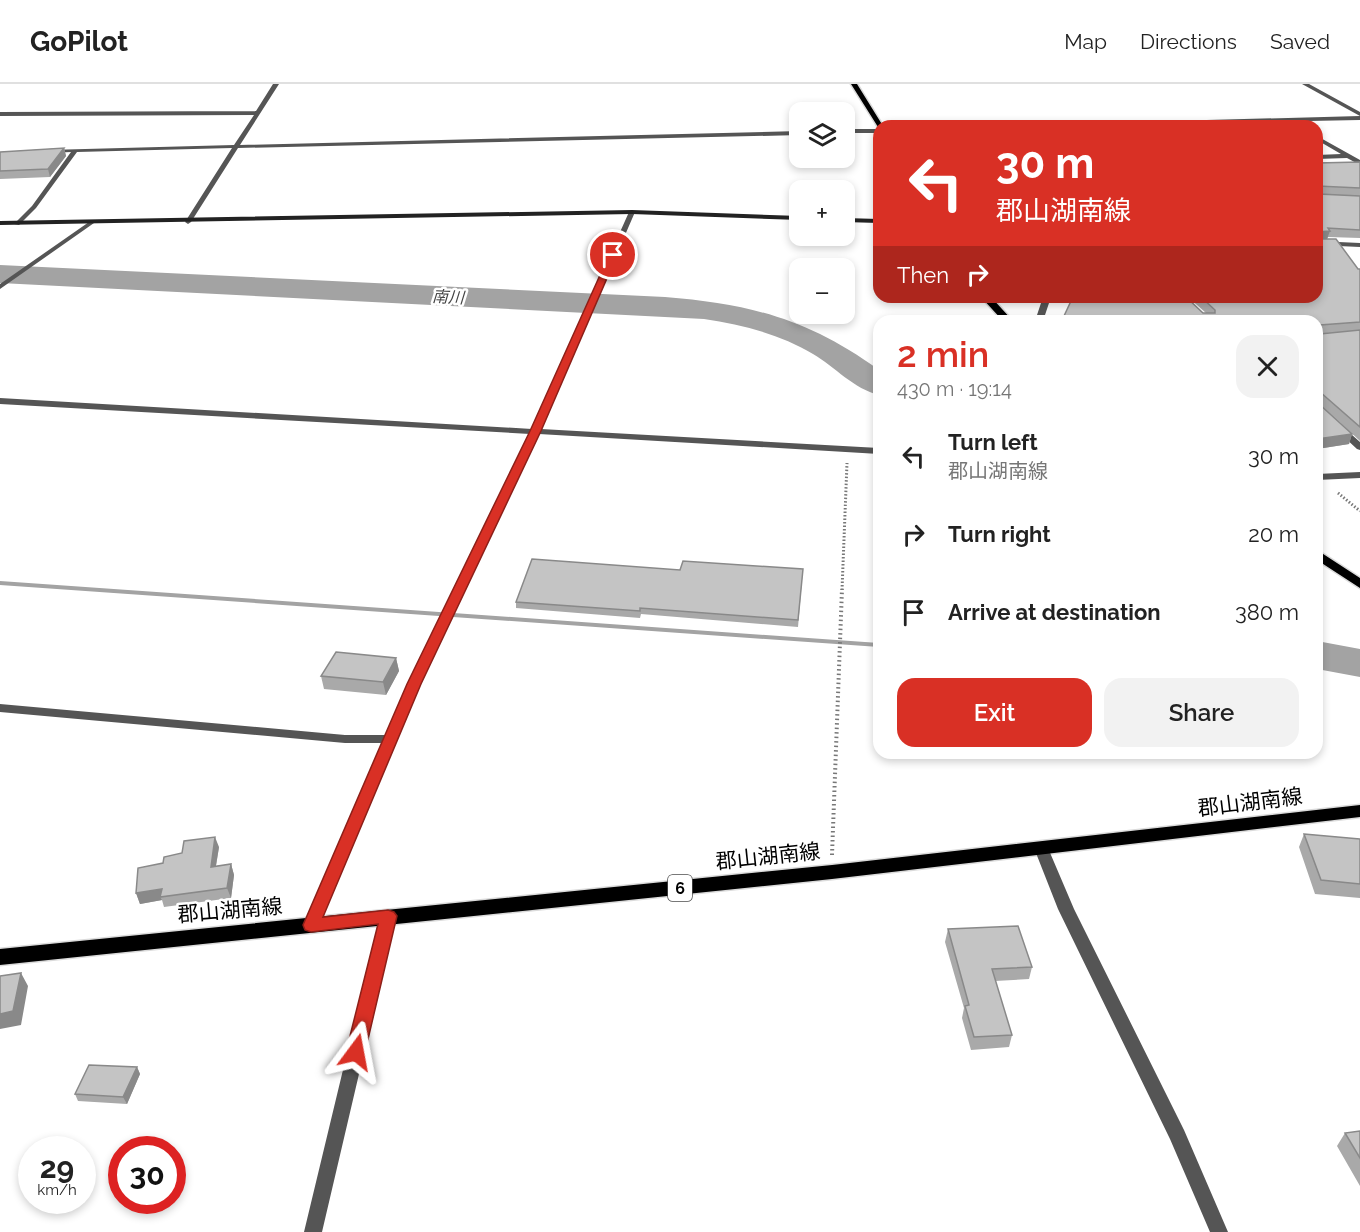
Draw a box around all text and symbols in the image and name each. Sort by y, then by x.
text: GoPilot [30,25,128,58]
text: Map [1064,29,1107,54]
text: Directions [1140,29,1237,54]
text: Saved [1270,29,1330,54]
map controls [789,102,855,324]
button: layers [789,102,855,168]
text: 30 m [996,139,1094,188]
icon: left [897,144,975,222]
button: + [789,180,855,246]
text: 郡山湖南線 [996,195,1131,226]
pin [587,229,638,280]
icon: arrive [596,238,629,271]
button: − [789,258,855,324]
icon: right [961,258,994,291]
text: Then [897,262,949,288]
water label: 南川 [432,287,466,307]
text: 2 min [897,333,989,375]
button: close [1236,335,1299,398]
text: 430 m · 19:14 [897,377,1012,401]
text: Turn left [948,429,1038,455]
icon: left [897,440,930,473]
text: 30 m [1248,443,1299,469]
text: 郡山湖南線 [948,459,1048,483]
icon: right [897,518,930,551]
text: Turn right [948,521,1051,547]
text: 20 m [1248,521,1299,547]
icon: arrive [897,596,930,629]
text: Arrive at destination [948,599,1161,625]
text: 380 m [1235,599,1299,625]
button: Exit [897,678,1092,747]
button: Share [1104,678,1299,747]
street label: 郡山湖南線 [1196,783,1304,821]
street label: 郡山湖南線 [714,838,822,874]
road number: 6 [668,875,692,901]
street label: 郡山湖南線 [177,893,283,927]
position arrow [324,1020,388,1084]
speed limit sign: 30 [108,1136,186,1214]
text: 29 [40,1150,74,1185]
text: km/h [37,1181,77,1199]

